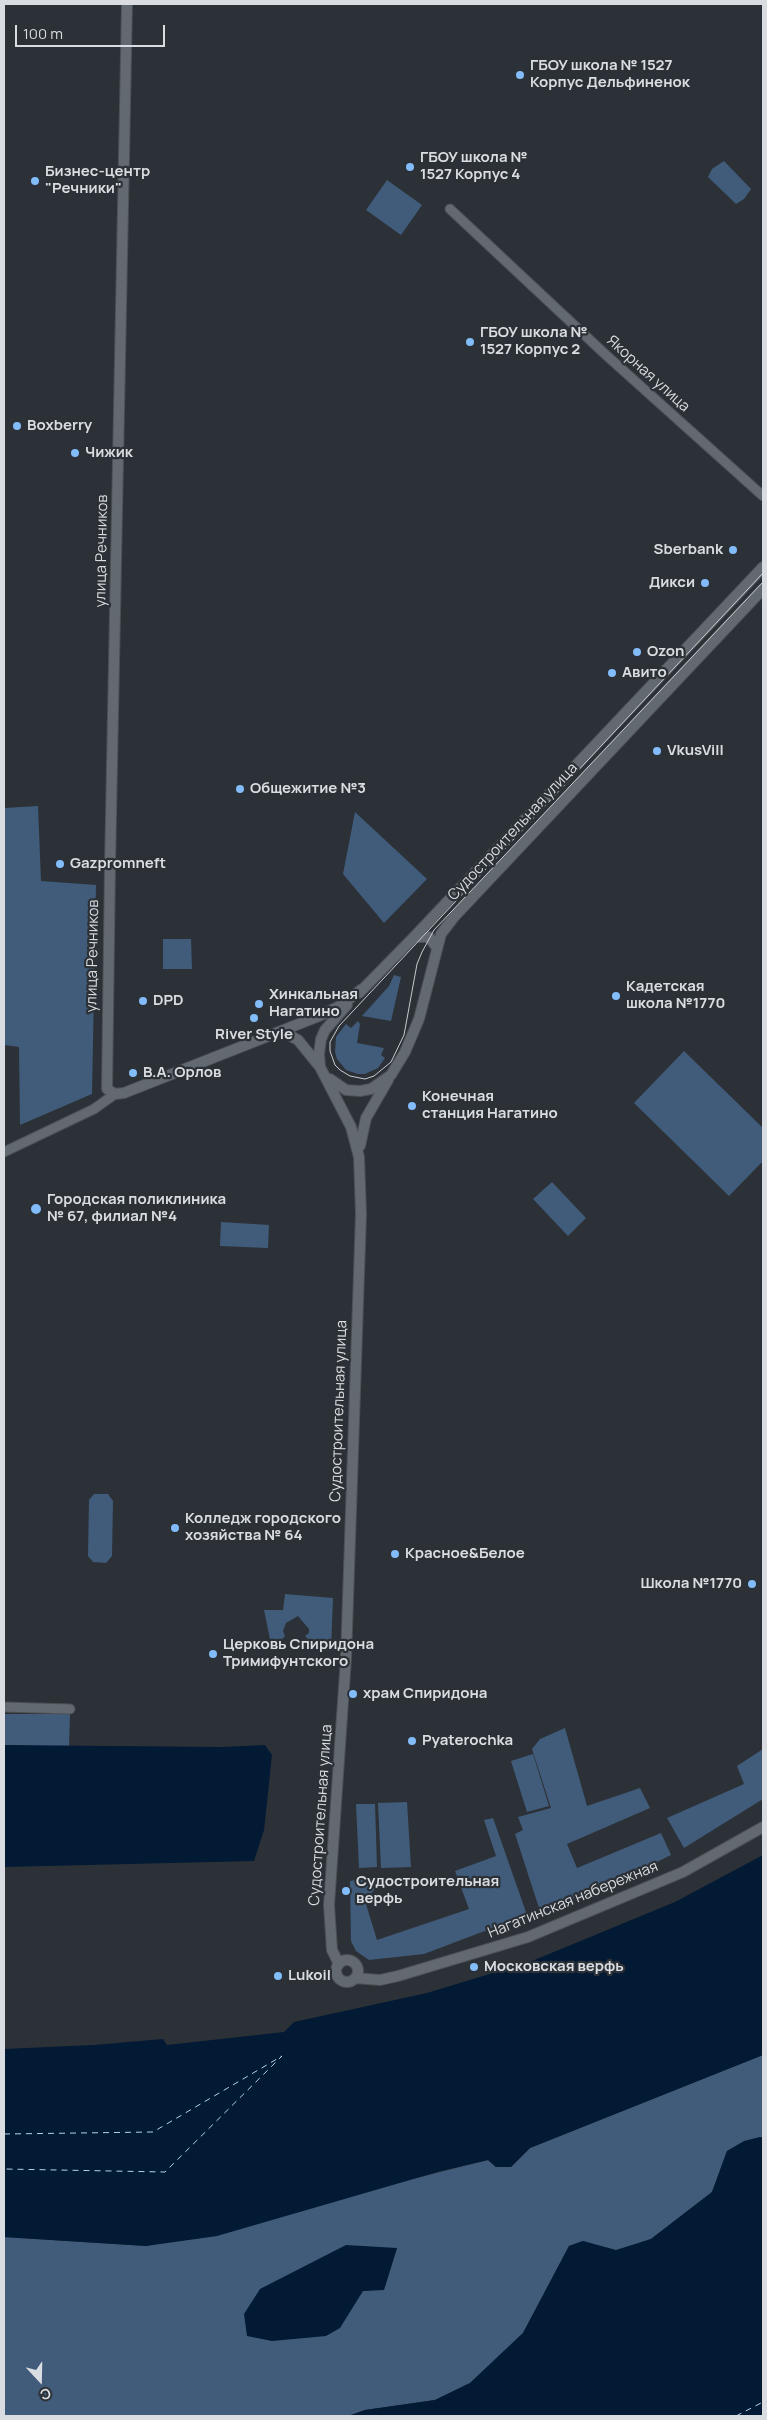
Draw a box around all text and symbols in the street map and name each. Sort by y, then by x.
scale bar [18,15,168,47]
text: 100 m [23,23,63,44]
place label: ГБОУ школа № 1527 Корпус Дельфиненок [530,57,690,92]
marker: ГБОУ школа № 1527 Корпус Дельфиненок [514,69,526,81]
place label: ГБОУ школа № 1527 Корпус 4 [420,149,528,184]
marker: ГБОУ школа № 1527 Корпус 4 [404,161,416,173]
place label: Бизнес-центр "Речники" [45,163,150,198]
marker: Бизнес-центр "Речники" [29,175,41,187]
place label: ГБОУ школа № 1527 Корпус 2 [480,324,588,359]
street label: Якорная улица [603,332,693,416]
marker: ГБОУ школа № 1527 Корпус 2 [464,336,476,348]
place label: Boxberry [27,417,92,435]
marker: Boxberry [11,420,23,432]
place label: Чижик [85,444,133,462]
marker: Чижик [69,447,81,459]
street label: улица Речников [92,494,112,608]
place label: Sberbank [654,541,723,559]
marker: Sberbank [727,544,739,556]
place label: Дикси [649,574,695,592]
marker: Дикси [699,577,711,589]
place label: Ozon [647,643,684,661]
marker: Ozon [631,646,643,658]
place label: Авито [622,664,667,682]
marker: Авито [606,667,618,679]
place label: VkusVill [667,742,724,760]
marker: VkusVill [651,745,663,757]
street label: Судостроительная улица [444,759,582,905]
place label: Общежитие №3 [250,780,366,798]
marker: Общежитие №3 [234,783,246,795]
place label: Gazpromneft [70,855,166,873]
marker: Gazpromneft [54,858,66,870]
street label: улица Речников [83,899,103,1013]
place label: Кадетская школа №1770 [626,978,725,1013]
place label: Хинкальная Нагатино [269,986,358,1021]
marker: Кадетская школа №1770 [610,990,622,1002]
place label: DPD [153,992,184,1010]
marker: DPD [137,995,149,1007]
marker: Хинкальная Нагатино [253,998,265,1010]
marker: River Style [248,1012,260,1024]
place label: River Style [215,1026,293,1044]
place label: В.А. Орлов [143,1064,221,1082]
marker: В.А. Орлов [127,1067,139,1079]
place label: Конечная станция Нагатино [422,1088,558,1123]
marker: Конечная станция Нагатино [406,1100,418,1112]
place label: Городская поликлиника № 67, филиал №4 [47,1191,226,1226]
marker: Городская поликлиника № 67, филиал №4 [29,1202,43,1216]
street label: Судостроительная улица [327,1320,351,1502]
place label: Колледж городского хозяйства № 64 [185,1510,341,1545]
marker: Колледж городского хозяйства № 64 [169,1522,181,1534]
place label: Красное&Белое [405,1545,525,1563]
marker: Красное&Белое [389,1548,401,1560]
place label: Школа №1770 [640,1575,742,1593]
marker: Школа №1770 [746,1578,758,1590]
place label: Церковь Спиридона Тримифунтского [223,1636,374,1671]
marker: Церковь Спиридона Тримифунтского [207,1648,219,1660]
place label: храм Спиридона [363,1685,487,1703]
marker: храм Спиридона [347,1688,359,1700]
street label: Судостроительная улица [306,1724,336,1906]
place label: Pyaterochka [422,1732,513,1750]
marker: Pyaterochka [406,1735,418,1747]
street label: Нагатинская набережная [485,1858,661,1942]
place label: Судостроительная верфь [356,1873,499,1908]
marker: Судостроительная верфь [340,1885,352,1897]
place label: Московская верфь [484,1958,624,1976]
marker: Московская верфь [468,1961,480,1973]
place label: Lukoil [288,1967,331,1985]
marker: Lukoil [272,1970,284,1982]
north arrow [15,2355,65,2405]
text: С [37,2384,54,2405]

